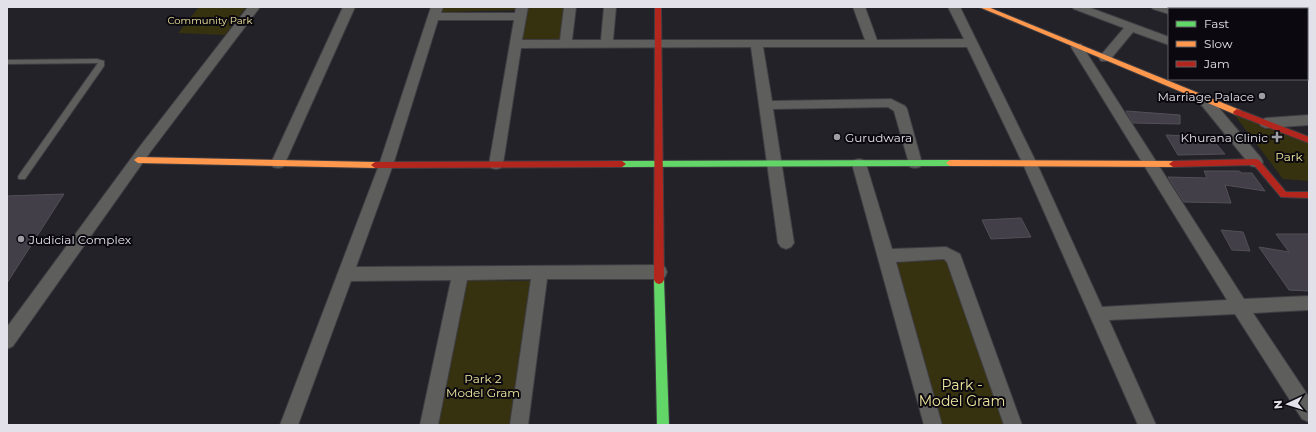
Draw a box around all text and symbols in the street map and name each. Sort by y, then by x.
legend [1168,8,1308,80]
park label: Community Park [167,14,253,27]
text: Fast [1204,16,1229,31]
text: Slow [1204,36,1233,51]
text: Jam [1203,56,1230,71]
place label: Marriage Palace [1157,89,1254,104]
marker: Marriage Palace [1257,91,1267,101]
place label: Gurudwara [845,130,912,145]
place label: Khurana Clinic [1180,130,1268,145]
marker: Khurana Clinic [1271,131,1283,143]
marker: Gurudwara [832,132,842,142]
park label: Park [1275,149,1304,164]
place label: Judicial Complex [28,232,132,247]
marker: Judicial Complex [16,234,26,244]
park label: Park 2 Model Gram [446,371,520,400]
park label: Park - Model Gram [919,376,1005,410]
north arrow [1268,384,1308,424]
text: N [1271,400,1285,410]

